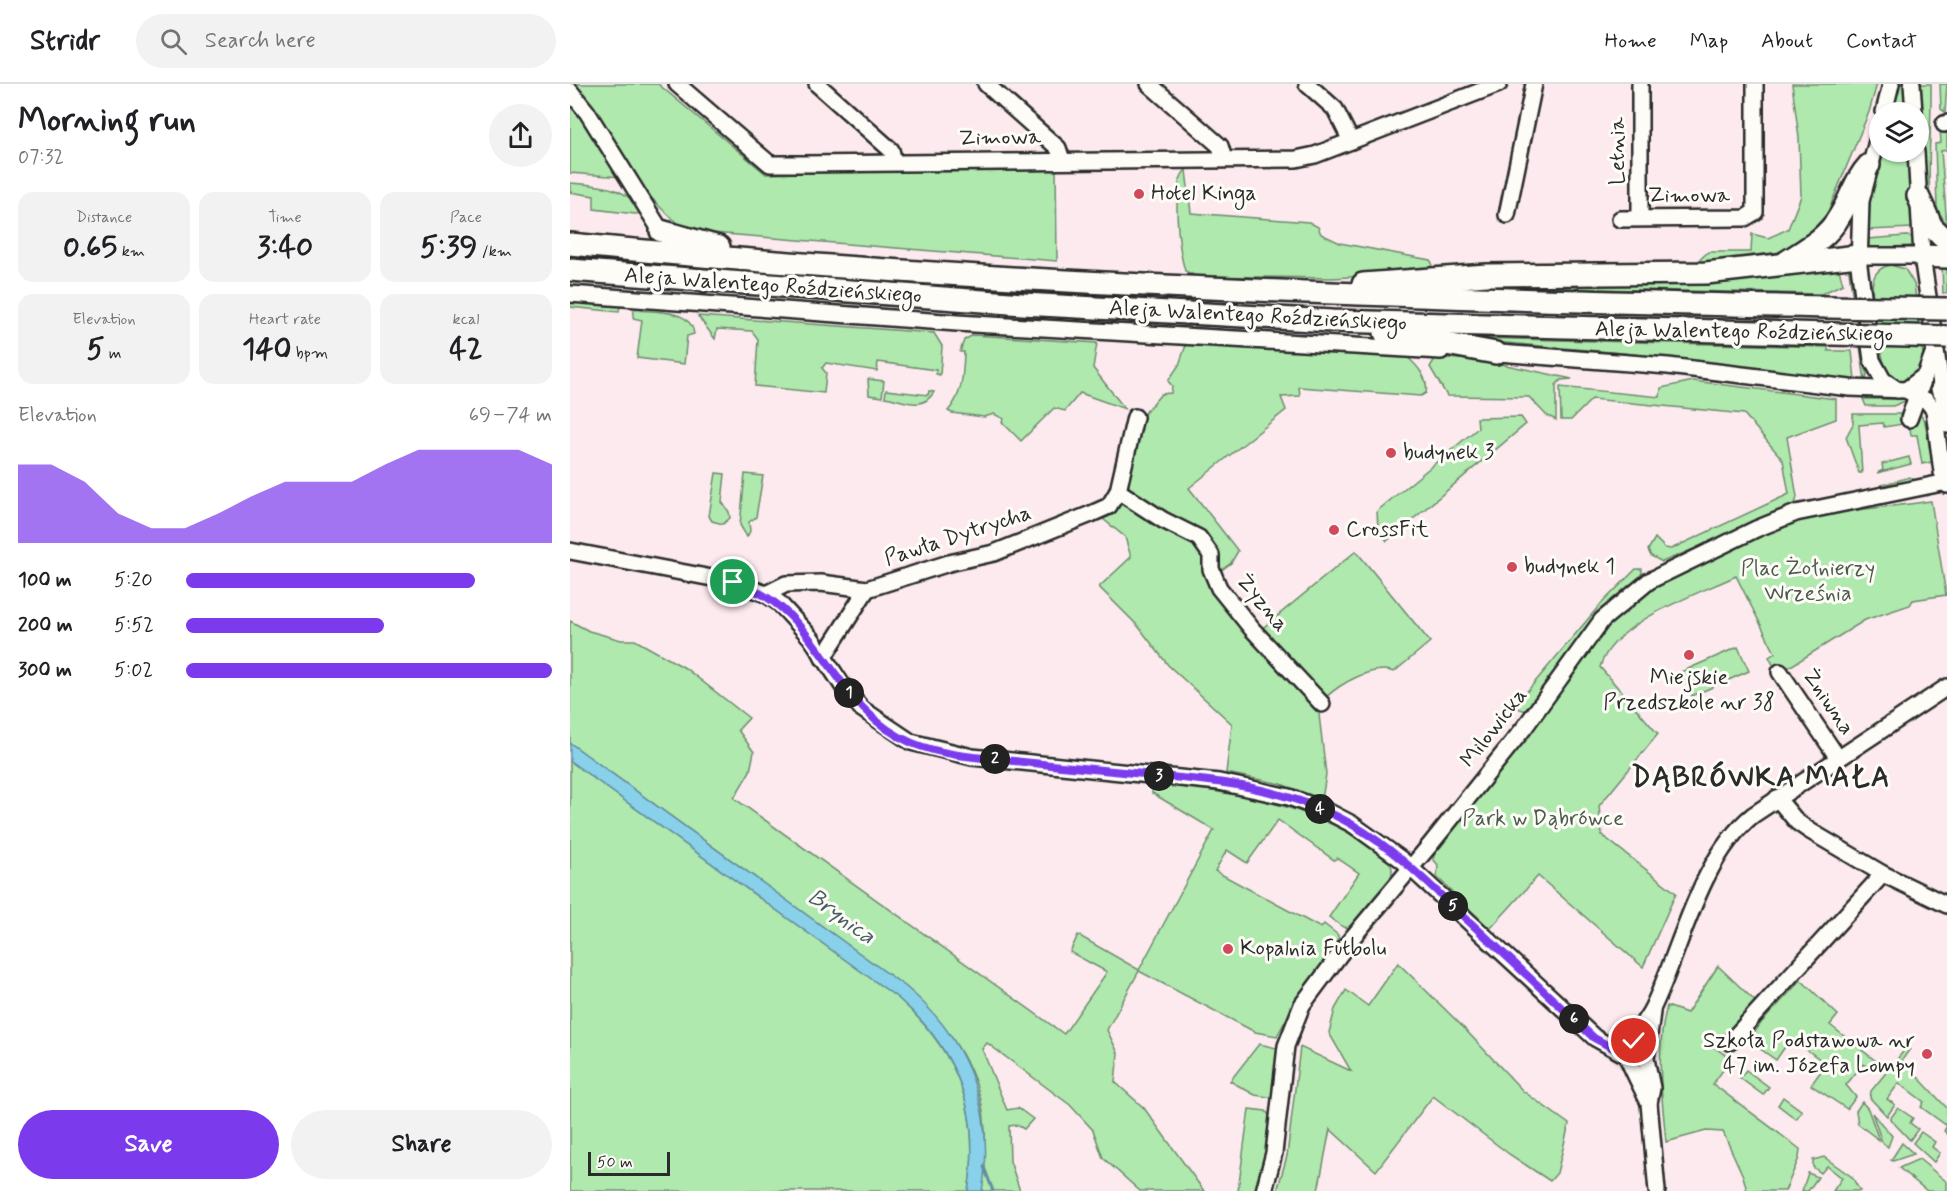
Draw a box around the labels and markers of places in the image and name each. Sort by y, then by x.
place label: Hotel Kinga [1151,180,1257,211]
marker: Hotel Kinga [1132,187,1146,201]
place label: budynek 3 [1403,439,1494,467]
marker: budynek 3 [1384,446,1398,460]
place label: CrossFit [1346,516,1429,544]
marker: CrossFit [1327,523,1341,537]
place label: budynek 1 [1524,553,1615,581]
pin [707,556,758,607]
marker: budynek 1 [1505,560,1519,574]
marker: Miejskie Przedszkole nr 38 [1682,648,1696,662]
place label: Miejskie Przedszkole nr 38 [1603,664,1775,717]
pin: 1 [834,678,864,708]
pin: 2 [980,744,1010,774]
pin: 3 [1144,761,1174,791]
pin: 4 [1305,794,1335,824]
pin: 5 [1438,891,1468,921]
place label: Kopalnia Futbolu [1240,935,1387,963]
marker: Kopalnia Futbolu [1221,942,1235,956]
pin: 6 [1559,1004,1589,1034]
pin [1608,1015,1659,1066]
place label: Szkoła Podstawowa nr 47 im. Józefa Lompy [1703,1027,1915,1080]
marker: Szkoła Podstawowa nr 47 im. Józefa Lompy [1920,1047,1934,1061]

